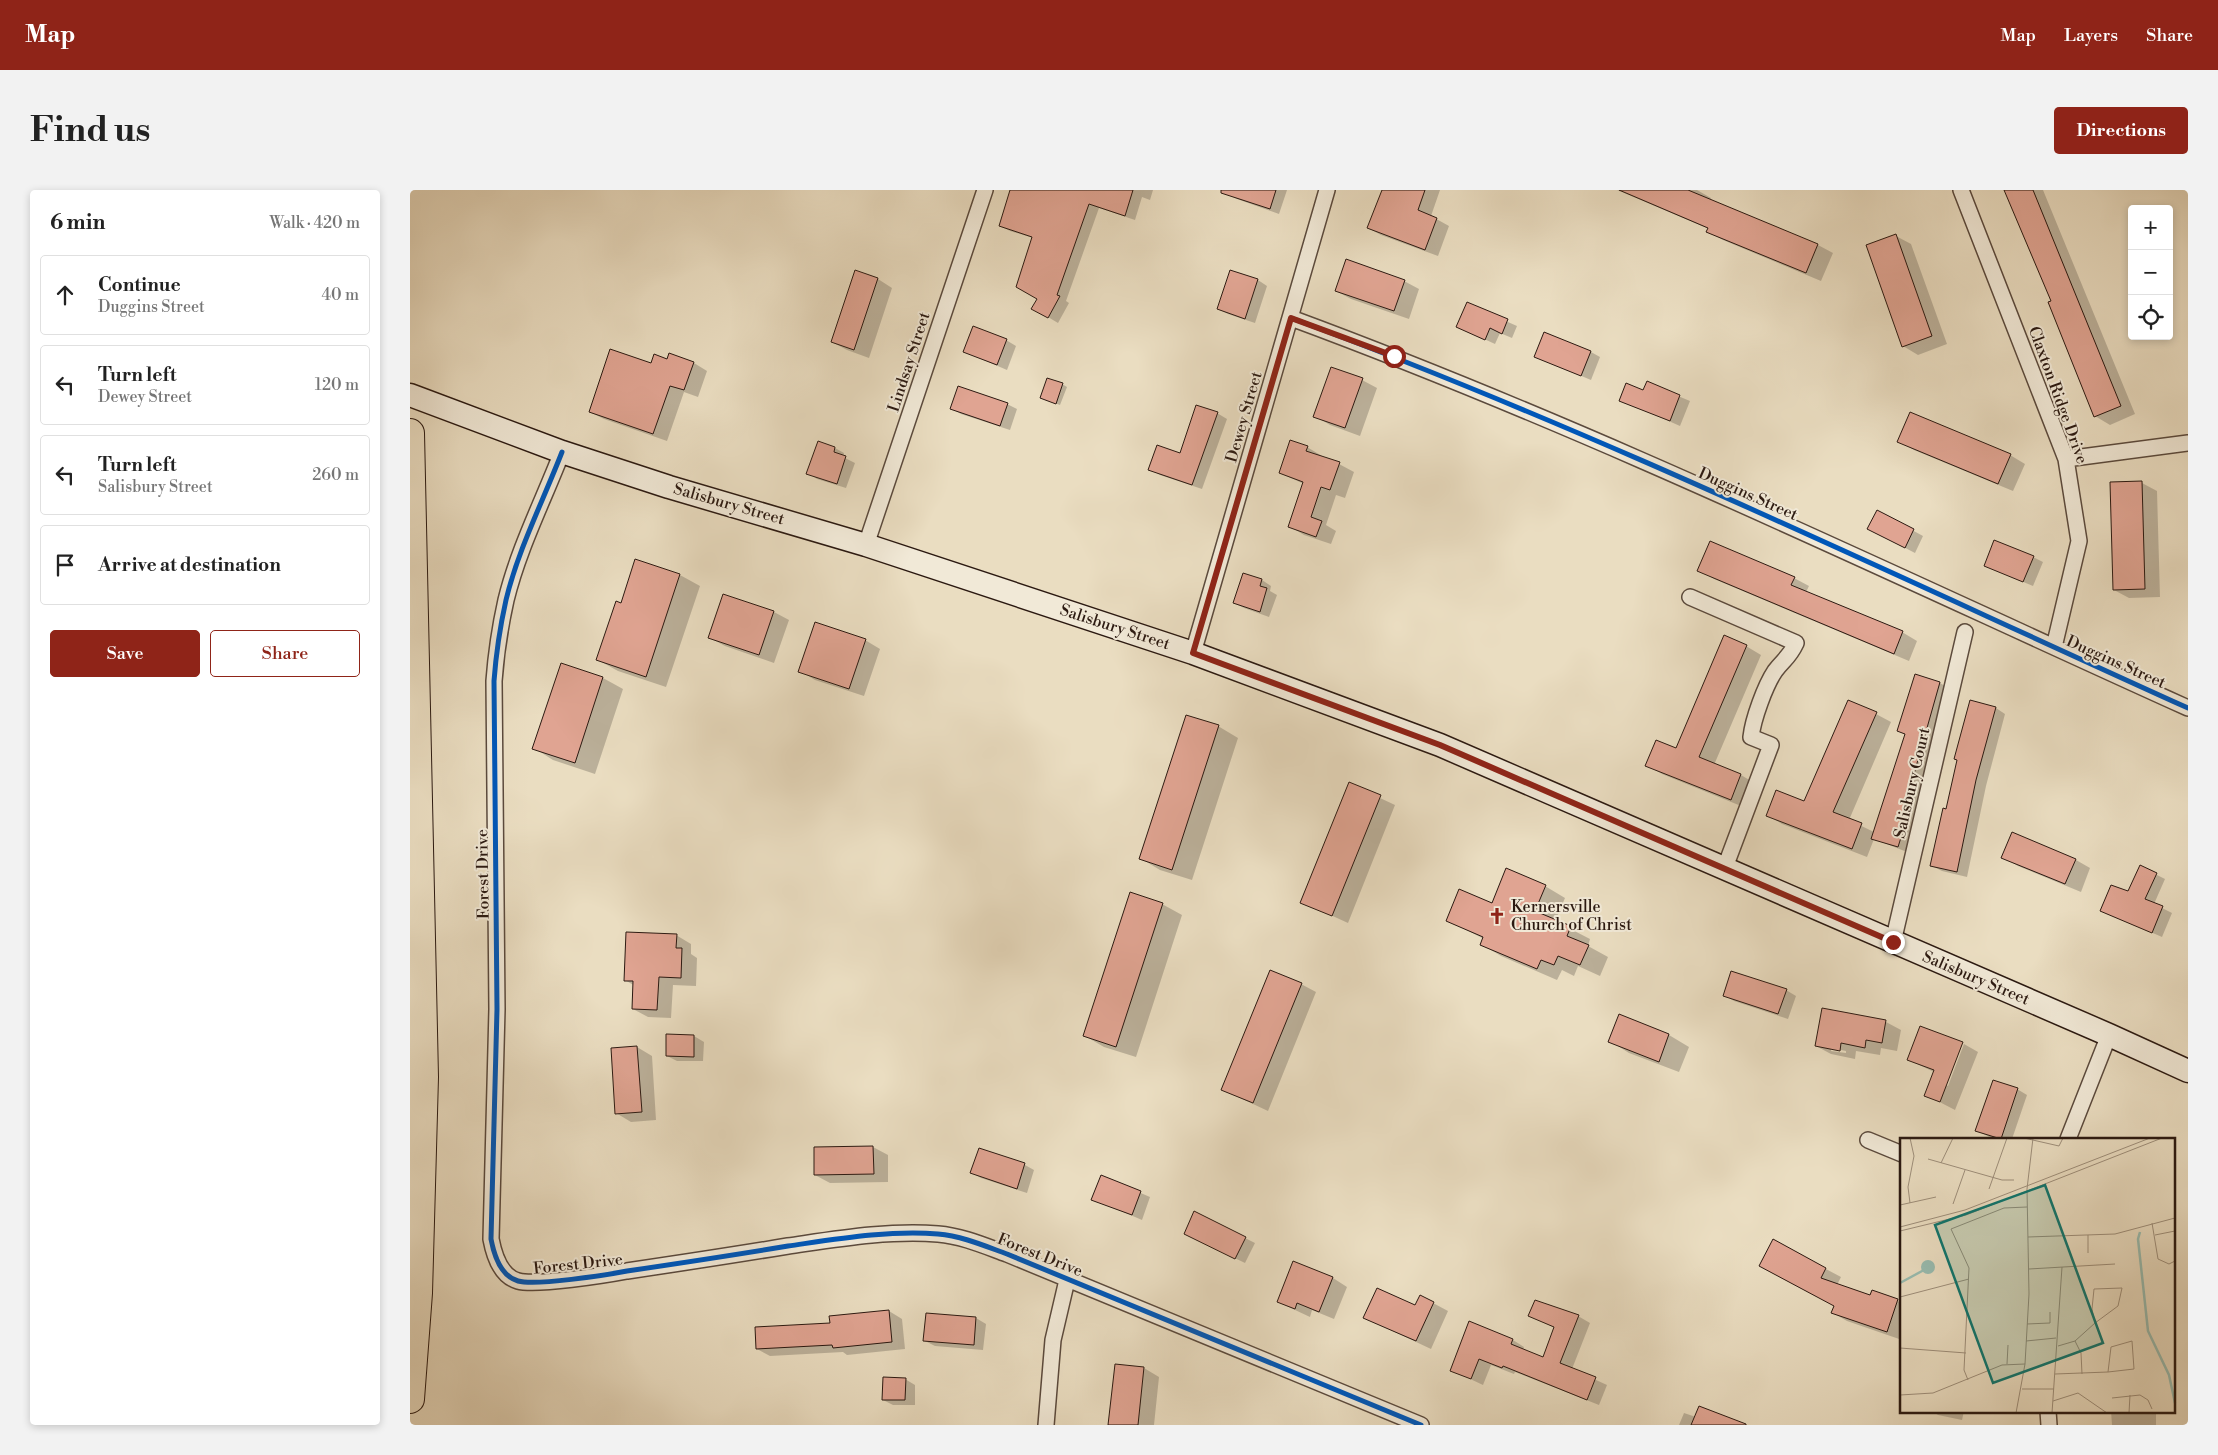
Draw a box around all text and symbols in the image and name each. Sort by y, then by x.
text: Map [25,20,75,50]
text: Map [2001,24,2036,47]
text: Layers [2064,24,2118,47]
text: Share [2146,24,2193,47]
button: Directions [2054,107,2188,154]
text: Find us [30,109,150,152]
map controls [2128,205,2173,340]
button: + [2128,205,2173,250]
text: 6 min [50,210,105,236]
text: Walk · 420 m [270,213,360,233]
button: − [2128,250,2173,295]
text: Continue [98,273,181,297]
icon: ahead [51,281,79,309]
text: 40 m [322,285,359,305]
button: locate [2128,295,2173,340]
text: Duggins Street [98,297,205,317]
street label: Lindsay Street [883,309,935,415]
street label: Claxton Ridge Drive [2024,324,2092,466]
route start [1383,345,1406,368]
text: Turn left [98,363,177,387]
street label: Dewey Street [1221,369,1267,465]
icon: left [51,371,79,399]
text: 120 m [315,375,359,395]
text: Dewey Street [98,387,192,407]
text: Turn left [98,453,177,477]
icon: left [51,461,79,489]
street label: Duggins Street [1695,463,1801,525]
text: 260 m [312,465,359,485]
text: Salisbury Street [98,477,213,497]
street label: Salisbury Street [671,479,787,529]
icon: arrive [51,551,79,579]
text: Arrive at destination [98,553,281,577]
street label: Salisbury Street [1057,600,1173,654]
button: Save [50,630,200,677]
button: Share [210,630,360,677]
street label: Duggins Street [2063,631,2169,693]
street label: Salisbury Court [1890,725,1935,840]
street label: Forest Drive [472,829,494,919]
place label: Kernersville Church of Christ [1511,897,1632,935]
church icon: Kernersville Church of Christ [1487,906,1507,926]
route end [1882,931,1905,954]
street label: Salisbury Street [1919,946,2033,1010]
inset map [1900,1138,2176,1412]
street label: Forest Drive [994,1229,1086,1281]
street label: Forest Drive [532,1249,624,1279]

